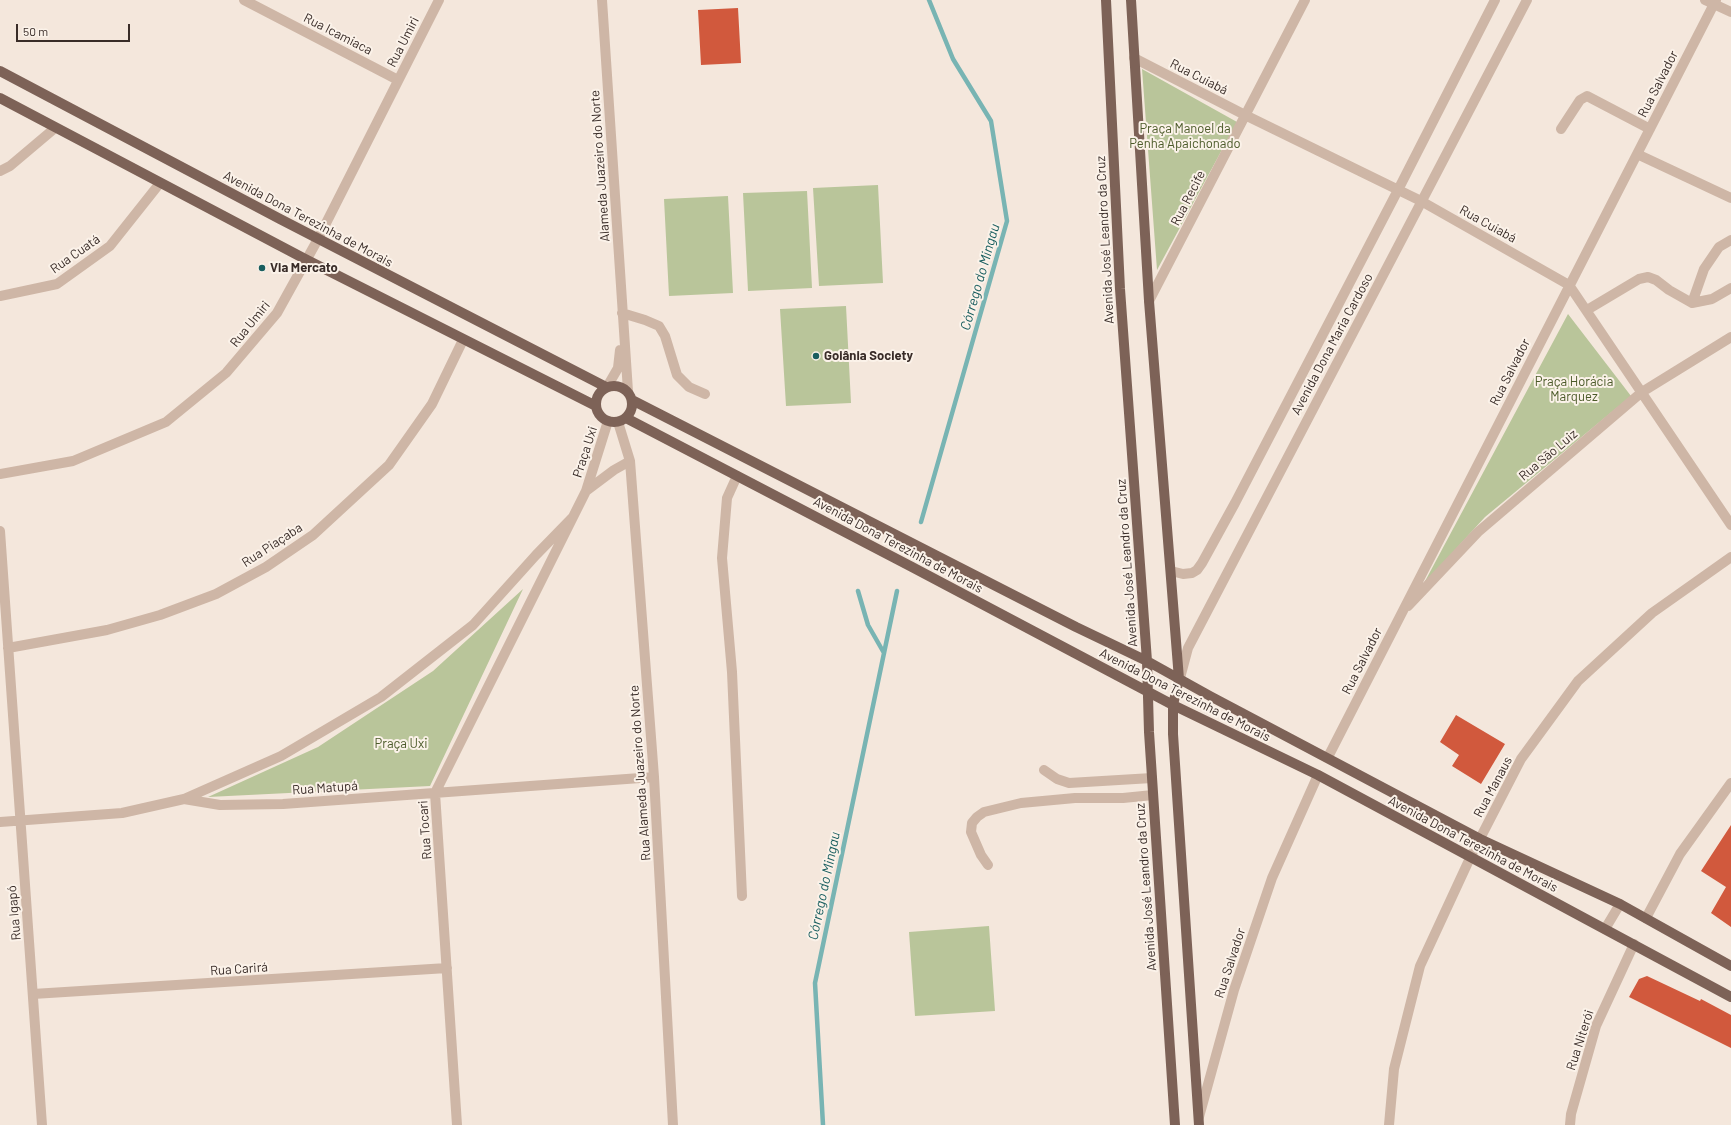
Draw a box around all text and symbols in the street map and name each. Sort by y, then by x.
street label: Rua Icamiaca [301,10,375,58]
street label: Rua Umiri [384,14,422,70]
scale bar [18,16,132,42]
text: 50 m [23,24,48,38]
street label: Rua Salvador [1634,48,1682,120]
street label: Rua Cuiabá [1168,56,1230,98]
street label: Alameda Juazeiro do Norte [587,90,613,242]
park label: Praça Manoel da Penha Apaichonado [1129,121,1241,152]
street label: Avenida José Leandro da Cruz [1093,155,1117,325]
street label: Avenida Dona Terezinha de Morais [221,168,395,270]
street label: Rua Recife [1167,168,1209,228]
street label: Rua Cuiabá [1457,202,1519,246]
water label: Córrego do Mingau [957,222,1003,332]
street label: Rua Cuatá [47,231,103,277]
place label: Via Mercato [270,260,338,276]
marker: Via Mercato [257,263,267,273]
street label: Avenida Dona Maria Cardoso [1288,270,1376,418]
street label: Rua Umiri [227,298,273,350]
street label: Rua Salvador [1486,336,1534,408]
place label: Goiânia Society [824,348,913,364]
marker: Goiânia Society [811,351,821,361]
park label: Praça Horácia Marquez [1535,374,1613,405]
street label: Praça Uxi [569,424,601,480]
street label: Rua São Luiz [1516,426,1580,484]
street label: Avenida José Leandro da Cruz [1113,478,1141,648]
street label: Avenida Dona Terezinha de Morais [811,494,985,596]
street label: Rua Piaçaba [239,520,305,570]
street label: Rua Salvador [1338,625,1386,697]
street label: Avenida Dona Terezinha de Morais [1097,645,1273,745]
street label: Rua Alameda Juazeiro do Norte [626,685,654,861]
park label: Praça Uxi [375,736,427,752]
street label: Rua Manaus [1470,754,1516,820]
street label: Rua Matupá [292,778,358,798]
street label: Avenida Dona Terezinha de Morais [1386,793,1560,895]
street label: Rua Tocari [415,800,435,860]
street label: Avenida José Leandro da Cruz [1132,802,1160,972]
water label: Córrego do Mingau [804,830,844,942]
street label: Rua Igapó [4,885,24,941]
street label: Rua Salvador [1211,926,1249,1000]
street label: Rua Carirá [210,959,268,979]
street label: Rua Niterói [1563,1008,1597,1072]

